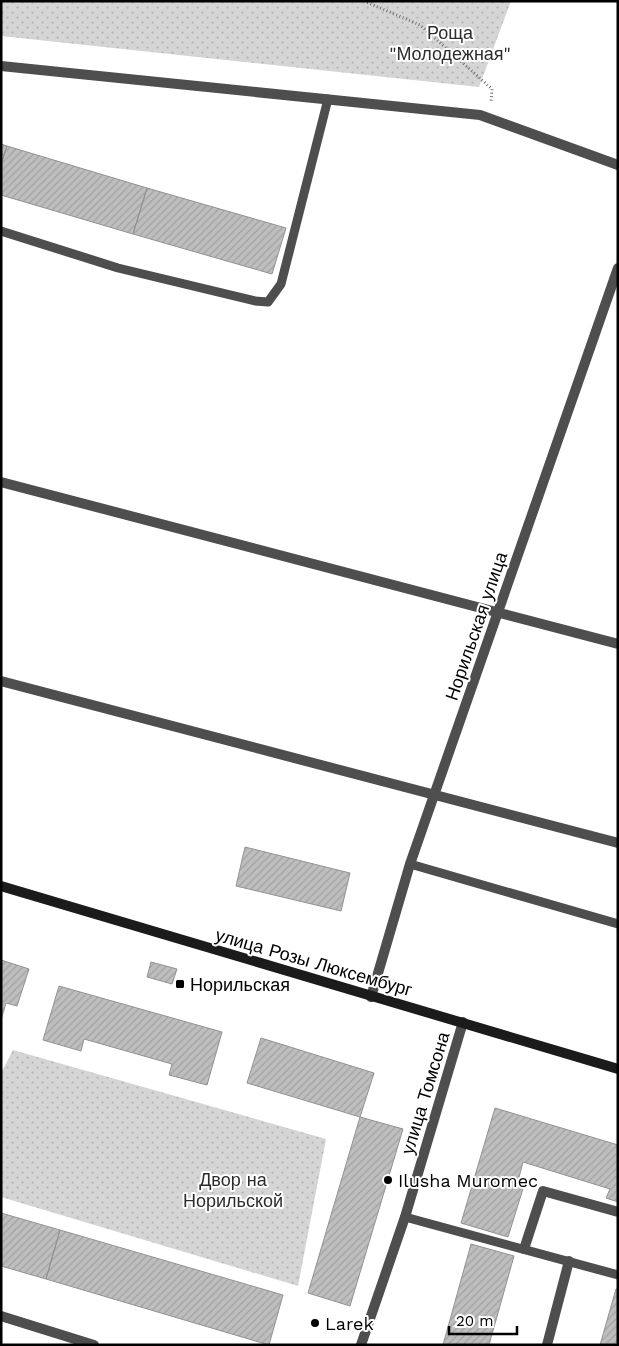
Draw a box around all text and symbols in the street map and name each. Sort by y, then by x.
park label: Роща "Молодежная" [389,22,511,64]
street label: Норильская улица [441,548,512,703]
street label: улица Розы Люксембург [213,924,415,1000]
place label: Норильская [190,974,290,995]
marker: Норильская [174,978,186,990]
street label: улица Томсона [396,1028,454,1157]
park label: Двор на Норильской [183,1169,283,1211]
place label: Ilusha Muromec [398,1170,538,1191]
marker: Ilusha Muromec [382,1174,394,1186]
scale bar [449,1304,516,1336]
text: 20 m [456,1312,494,1330]
place label: Larek [325,1313,374,1334]
marker: Larek [309,1317,321,1329]

